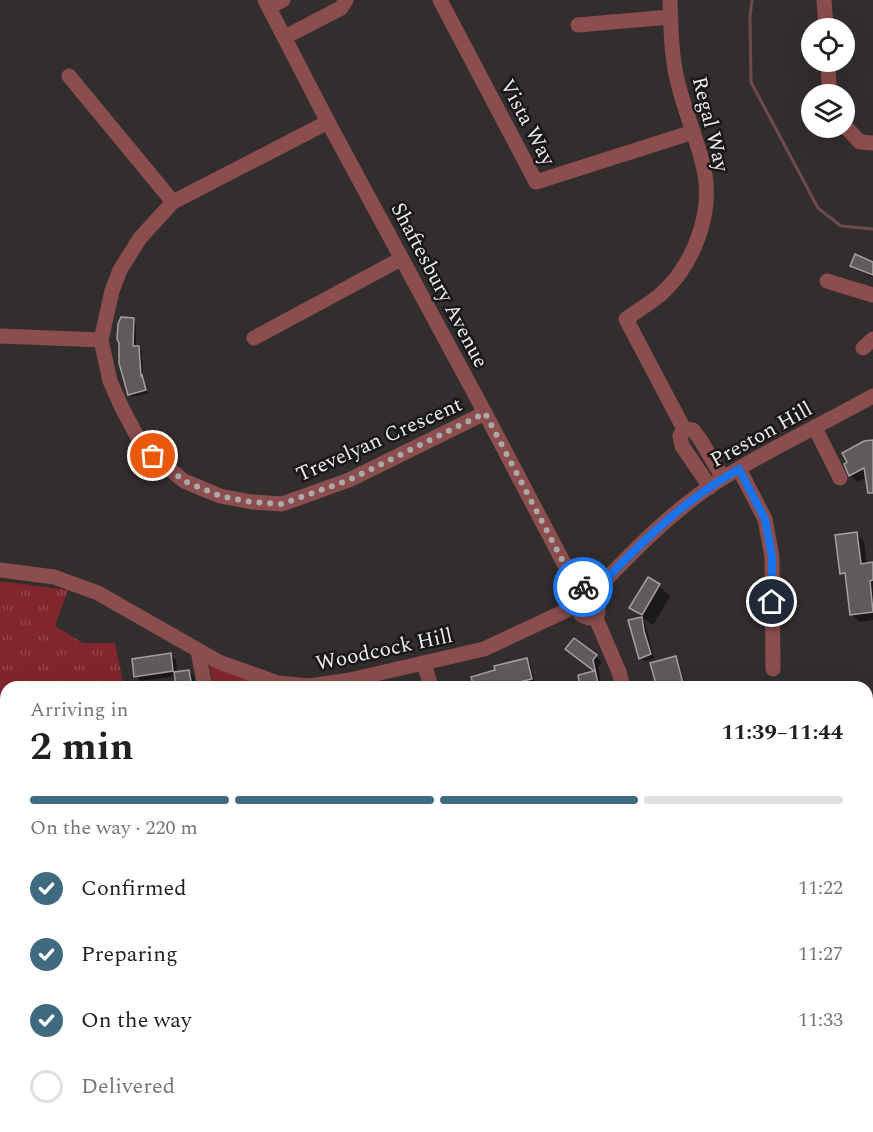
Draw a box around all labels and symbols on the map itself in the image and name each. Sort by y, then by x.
street label: Vista Way [491,73,564,172]
street label: Regal Way [683,73,738,176]
street label: Shaftesbury Avenue [382,197,496,374]
street label: Trevelyan Crescent [291,389,468,491]
street label: Preston Hill [704,394,819,476]
pin [127,430,178,481]
courier [553,557,613,617]
pin [746,576,797,627]
street label: Woodcock Hill [313,620,456,680]

